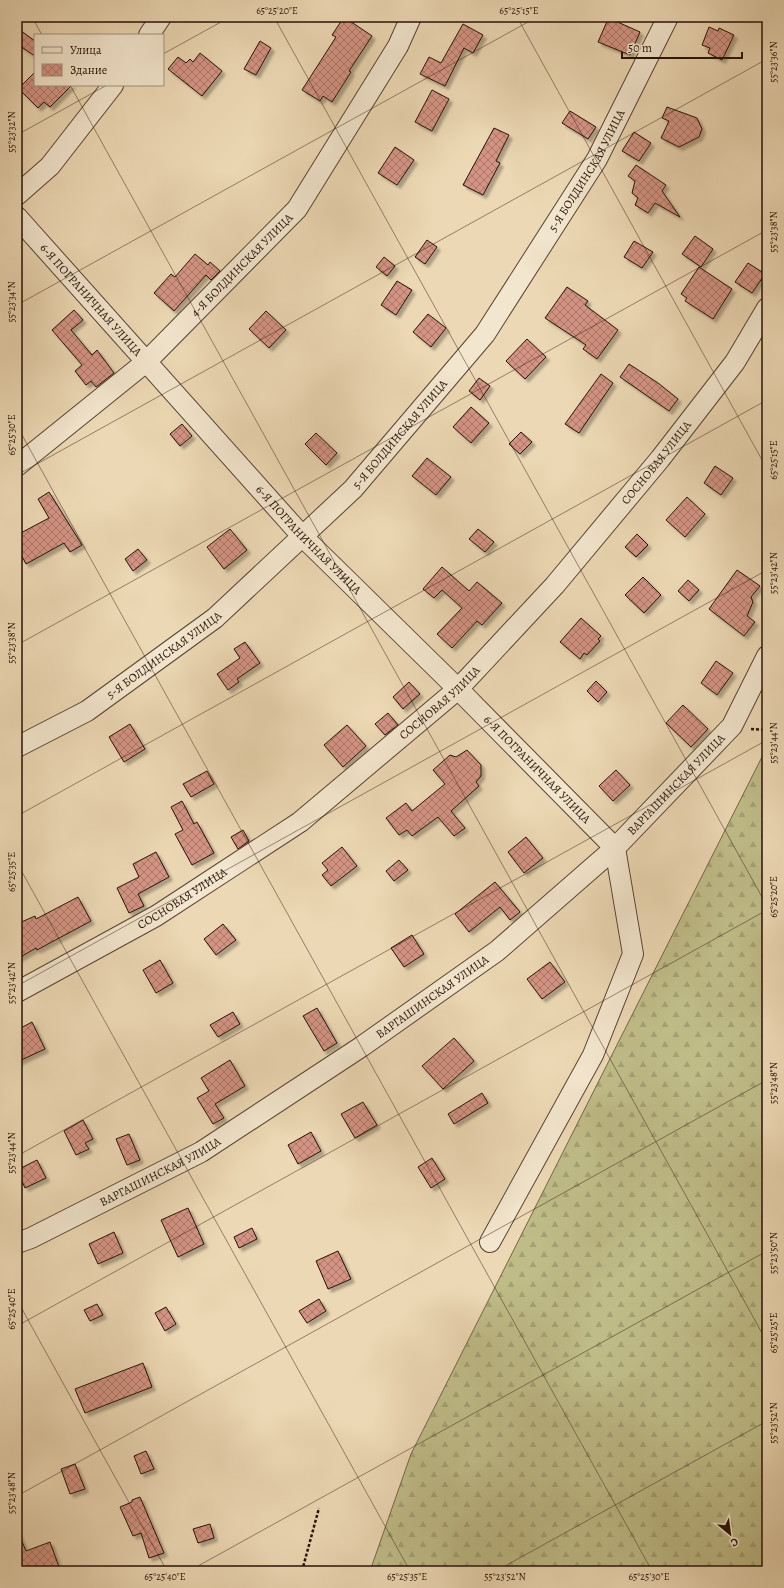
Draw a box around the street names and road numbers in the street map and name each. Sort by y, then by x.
street label: 5-Я БОЛДИНСКАЯ УЛИЦА [545,106,629,235]
street label: 4-Я БОЛДИНСКАЯ УЛИЦА [187,209,297,320]
street label: 6-Я ПОГРАНИЧНАЯ УЛИЦА [36,240,146,360]
street label: 5-Я БОЛДИНСКАЯ УЛИЦА [349,375,452,492]
street label: СОСНОВАЯ УЛИЦА [617,416,695,508]
street label: 6-Я ПОГРАНИЧНАЯ УЛИЦА [252,482,366,599]
street label: 5-Я БОЛДИНСКАЯ УЛИЦА [103,607,226,702]
street label: СОСНОВАЯ УЛИЦА [396,662,484,743]
street label: 6-Я ПОГРАНИЧНАЯ УЛИЦА [480,712,595,827]
street label: ВАРГАШИНСКАЯ УЛИЦА [624,730,729,839]
street label: СОСНОВАЯ УЛИЦА [135,863,231,933]
street label: ВАРГАШИНСКАЯ УЛИЦА [373,951,493,1042]
street label: ВАРГАШИНСКАЯ УЛИЦА [97,1133,225,1210]

